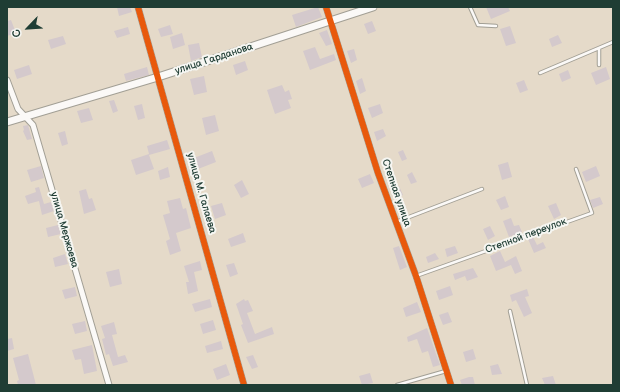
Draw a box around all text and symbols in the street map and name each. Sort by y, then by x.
north arrow [8,8,48,48]
text: С [9,27,24,39]
street label: улица Гарданова [174,41,254,77]
street label: улица М. Галаева [184,151,218,235]
street label: Степная улица [379,158,413,228]
street label: улица Мержоева [47,191,81,269]
street label: Степной переулок [484,216,568,256]

